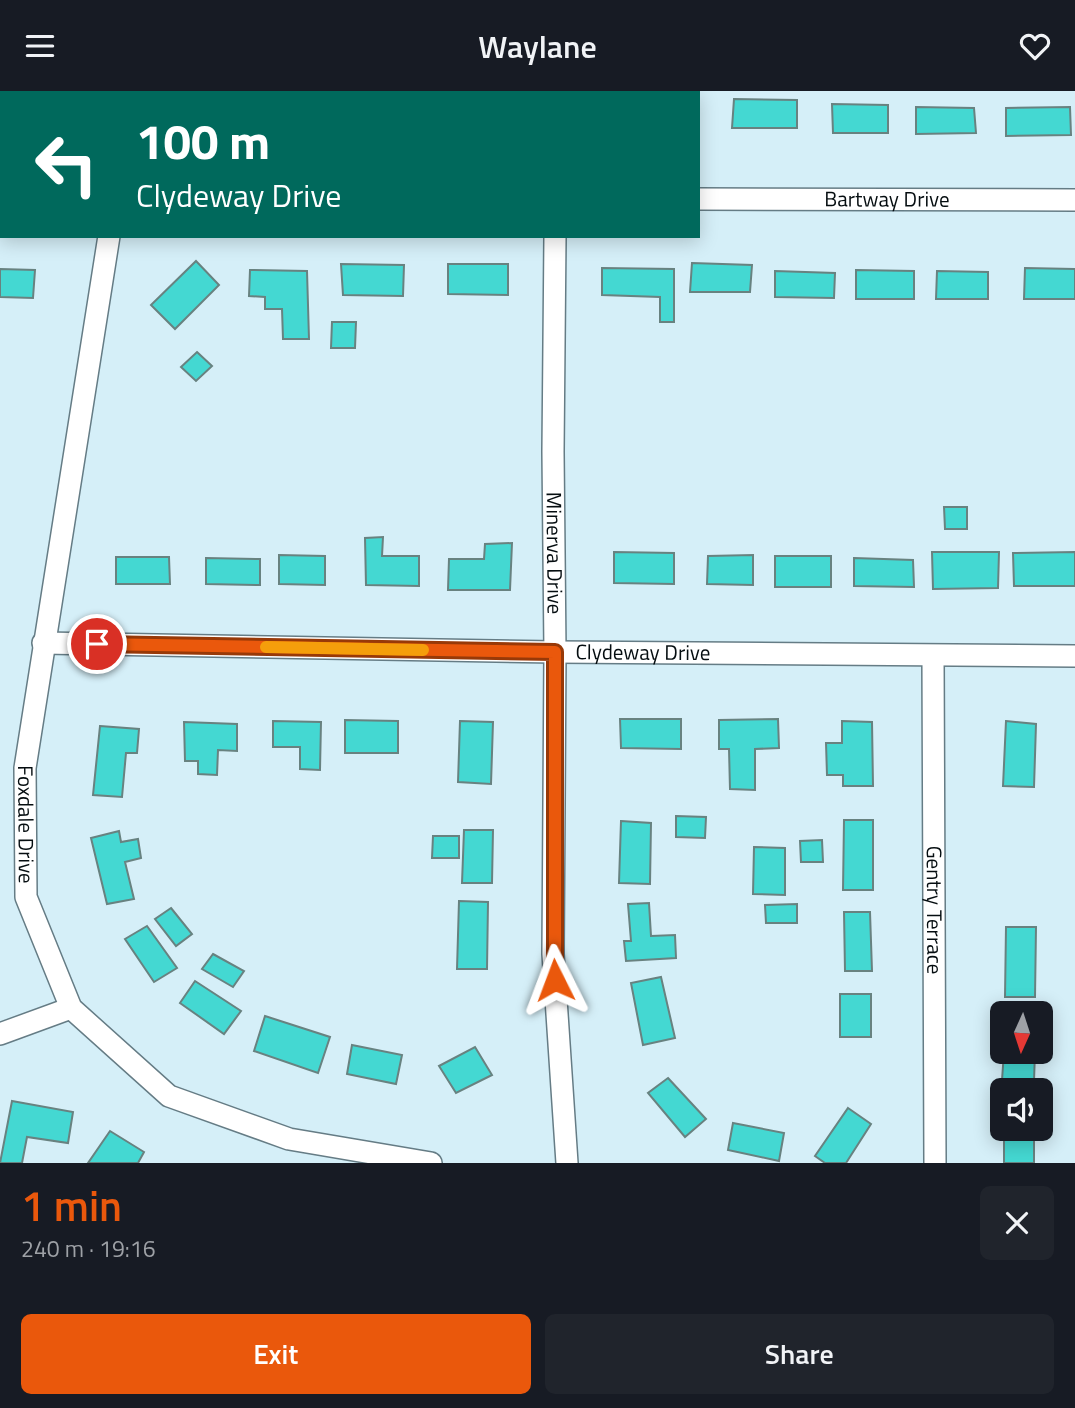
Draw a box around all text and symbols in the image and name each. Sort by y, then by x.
text: Waylane [478,22,597,70]
icon: menu [21,27,59,65]
icon: heart [1016,27,1054,65]
text: 100 m [136,103,270,178]
icon: left [21,119,112,210]
text: Clydeway Drive [136,171,341,219]
street label: Bartway Drive [824,182,950,215]
street label: Minerva Drive [538,492,572,614]
pin [67,614,127,674]
icon: arrive [78,625,116,663]
street label: Clydeway Drive [575,635,711,668]
street label: Foxdale Drive [10,765,43,884]
street label: Gentry Terrace [919,846,951,974]
position arrow [518,943,592,1017]
north arrow [990,1001,1054,1064]
map controls [990,1001,1053,1141]
button: sound [990,1078,1053,1141]
text: 1 min [21,1173,122,1237]
button: close [980,1186,1054,1260]
text: 240 m · 19:16 [21,1231,156,1266]
button: Exit [21,1314,531,1394]
button: Share [545,1314,1054,1394]

